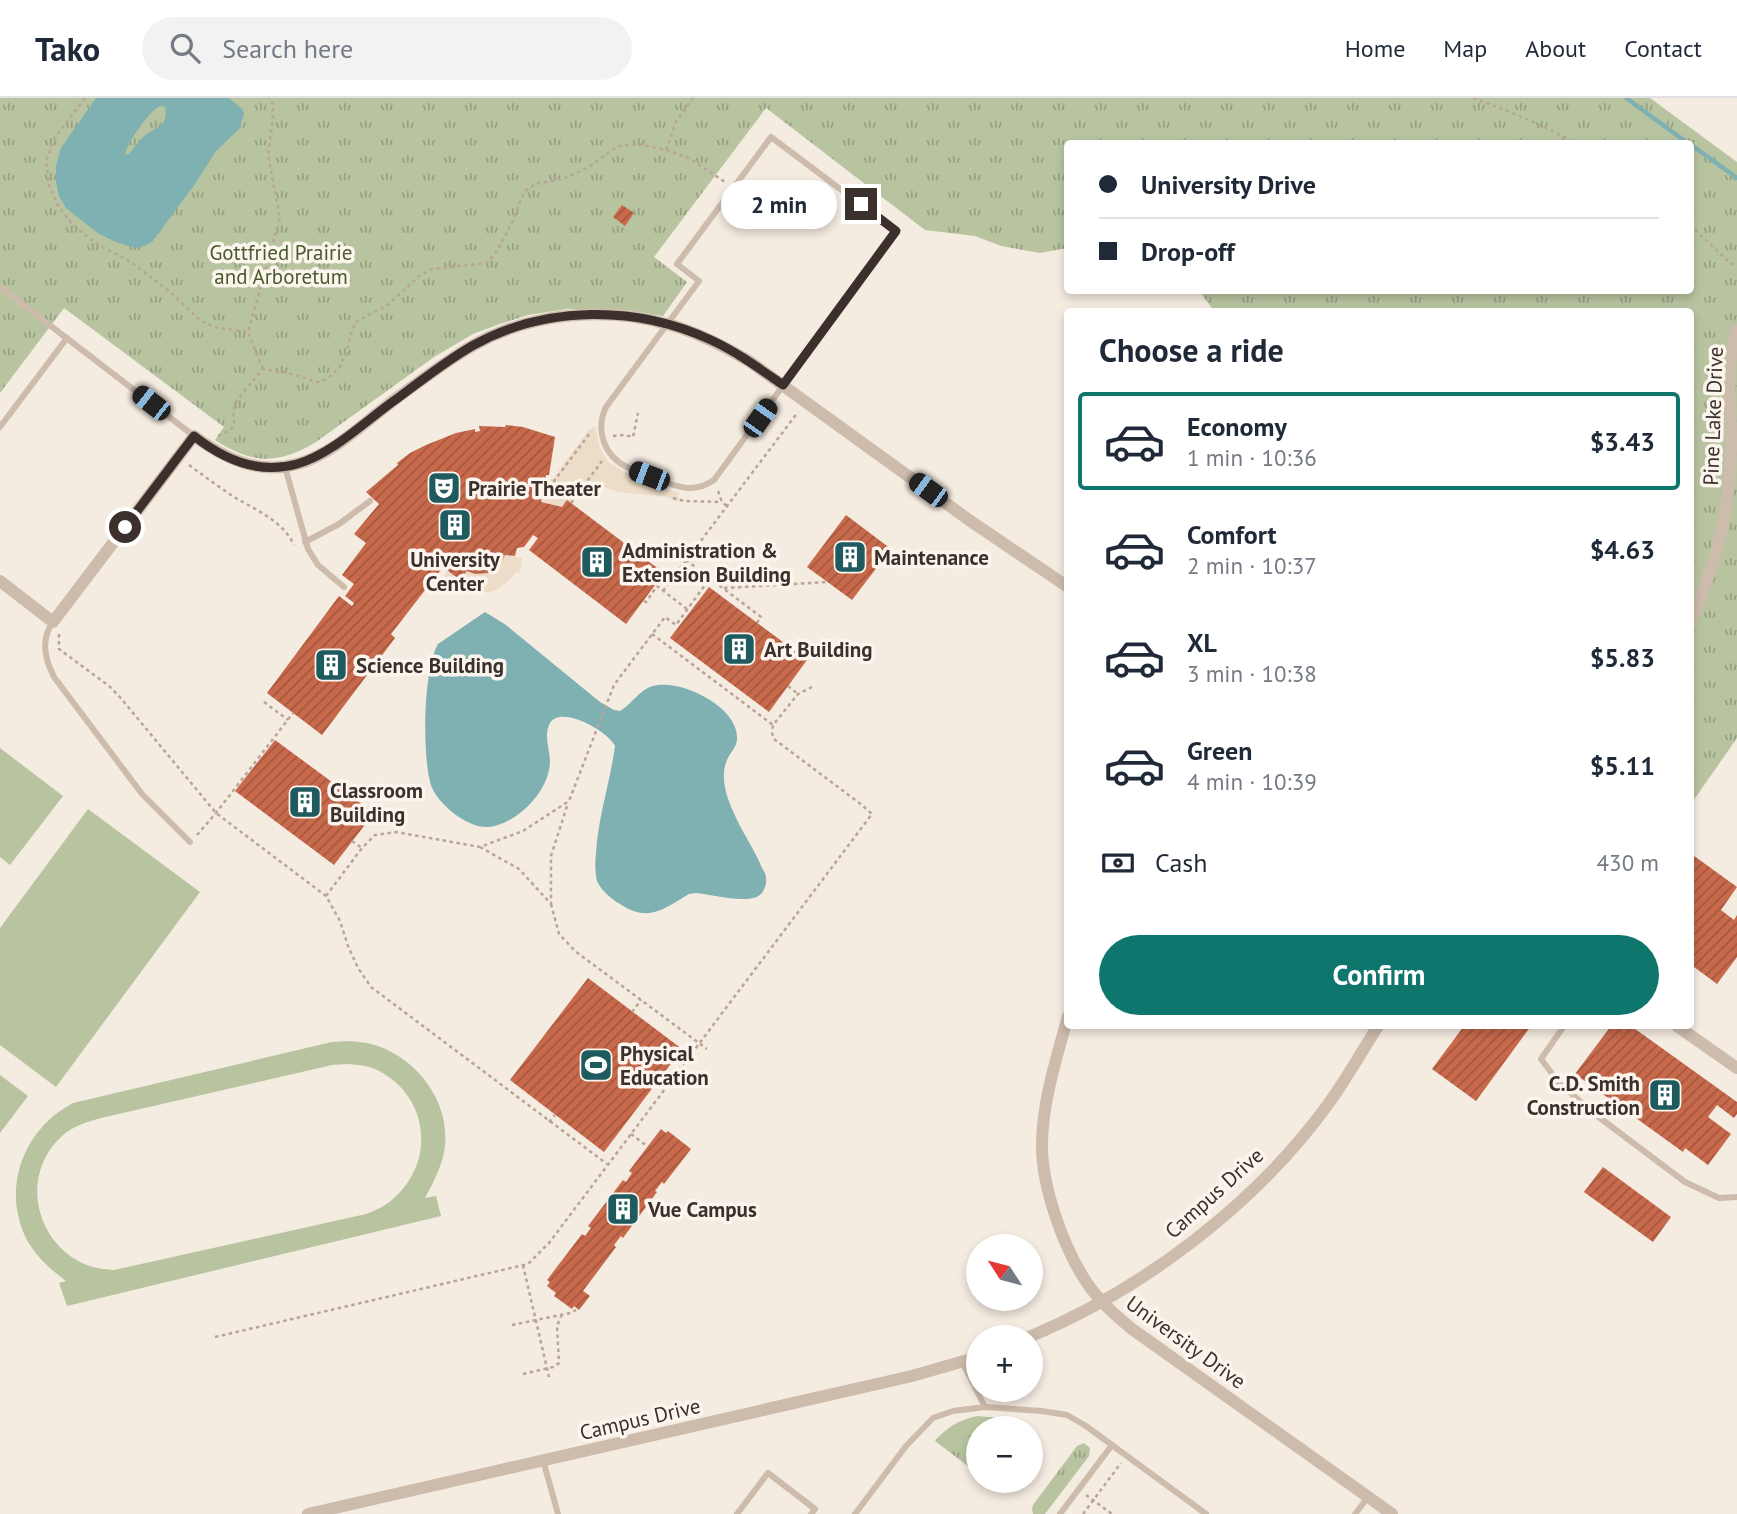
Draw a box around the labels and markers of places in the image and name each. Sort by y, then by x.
theatre icon: Prairie Theater [425,469,463,507]
place label: Prairie Theater [468,475,601,502]
building icon: University Center [436,506,474,544]
place label: Administration & Extension Building [622,537,791,588]
building icon: Maintenance [831,538,869,576]
building icon: Administration & Extension Building [578,543,616,581]
place label: Maintenance [874,544,989,571]
place label: University Center [410,546,501,597]
building icon: Art Building [720,630,758,668]
place label: Art Building [764,636,873,663]
building icon: Science Building [312,646,350,684]
place label: Science Building [356,652,504,679]
place label: Classroom Building [330,777,423,828]
building icon: Classroom Building [286,783,324,821]
place label: Physical Education [620,1040,709,1091]
sports icon: Physical Education [577,1046,615,1084]
place label: C.D. Smith Construction [1527,1070,1640,1121]
building icon: C.D. Smith Construction [1646,1076,1684,1114]
building icon: Vue Campus [604,1190,642,1228]
place label: Vue Campus [647,1196,757,1223]

